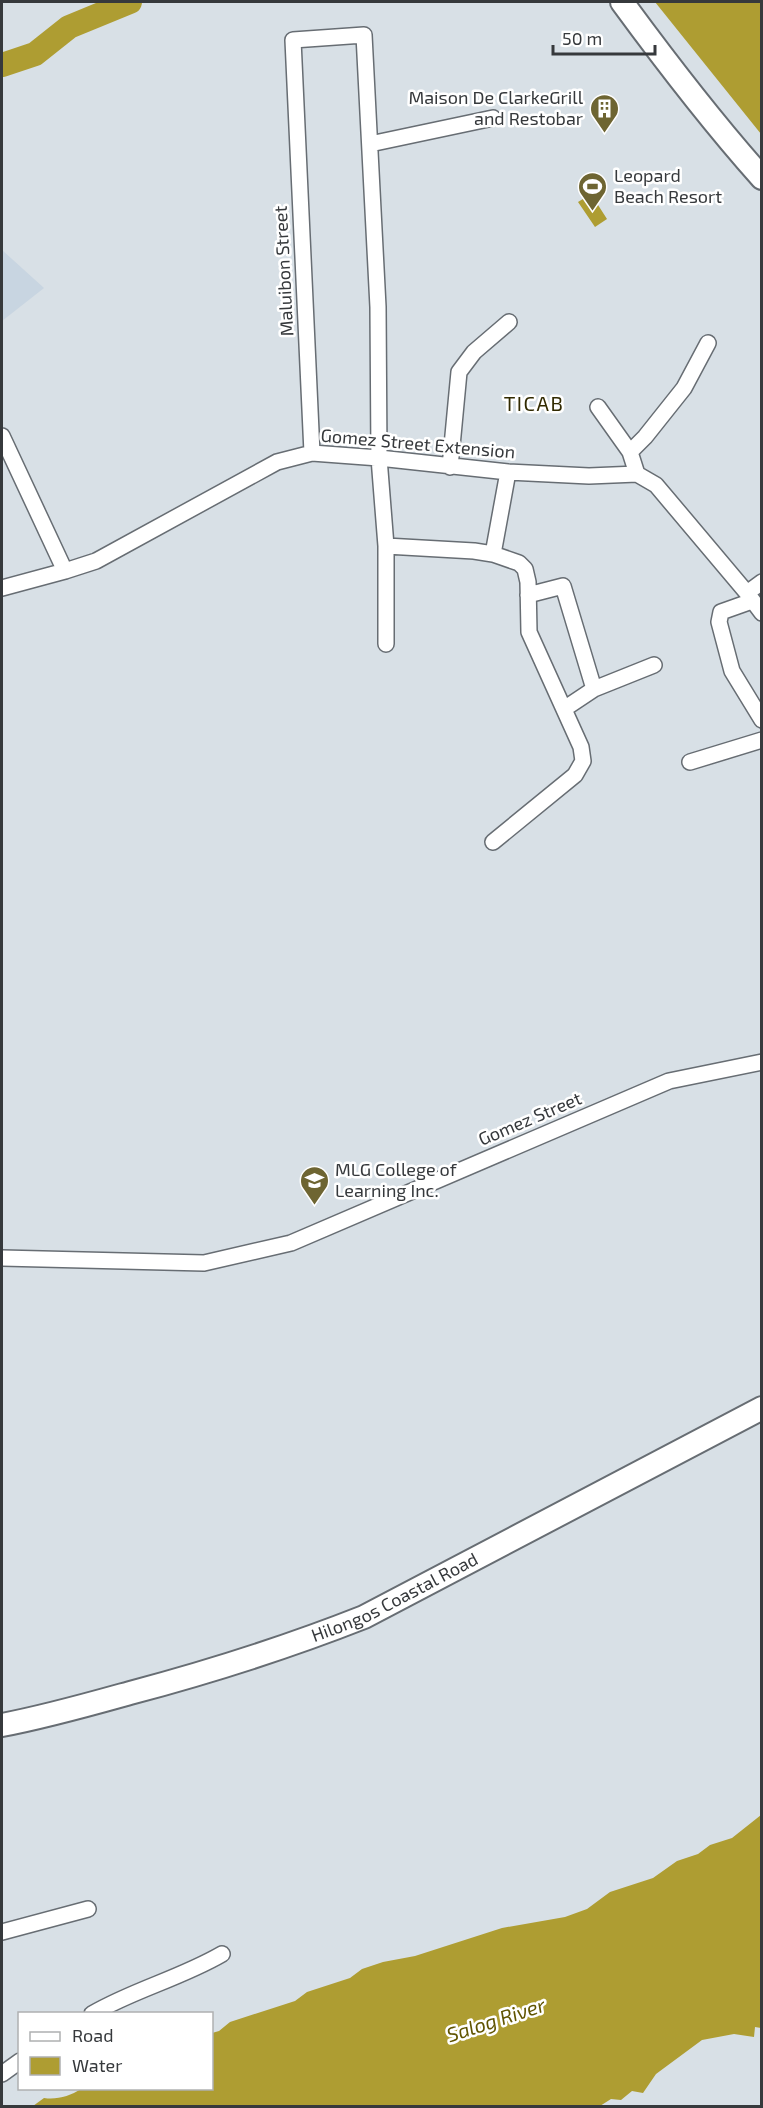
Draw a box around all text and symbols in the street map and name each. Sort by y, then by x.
scale bar [553,18,655,56]
text: 50 m [562,27,602,49]
place label: Maison De ClarkeGrill and Restobar [408,86,584,129]
building icon: Maison De ClarkeGrill and Restobar [588,92,620,134]
place label: Leopard Beach Resort [614,164,722,207]
sports icon: Leopard Beach Resort [577,170,609,212]
street label: Maluibon Street [269,205,297,337]
district label: TICAB [504,391,564,415]
street label: Gomez Street Extension [320,424,516,462]
street label: Gomez Street [475,1086,585,1150]
place label: MLG College of Learning Inc. [335,1158,458,1201]
school or university icon: MLG College of Learning Inc. [298,1164,330,1206]
street label: Hilongos Coastal Road [308,1547,481,1646]
water label: Salog River [443,1992,549,2046]
legend [18,2012,213,2090]
text: Road [72,2024,113,2046]
text: Water [72,2054,122,2076]

